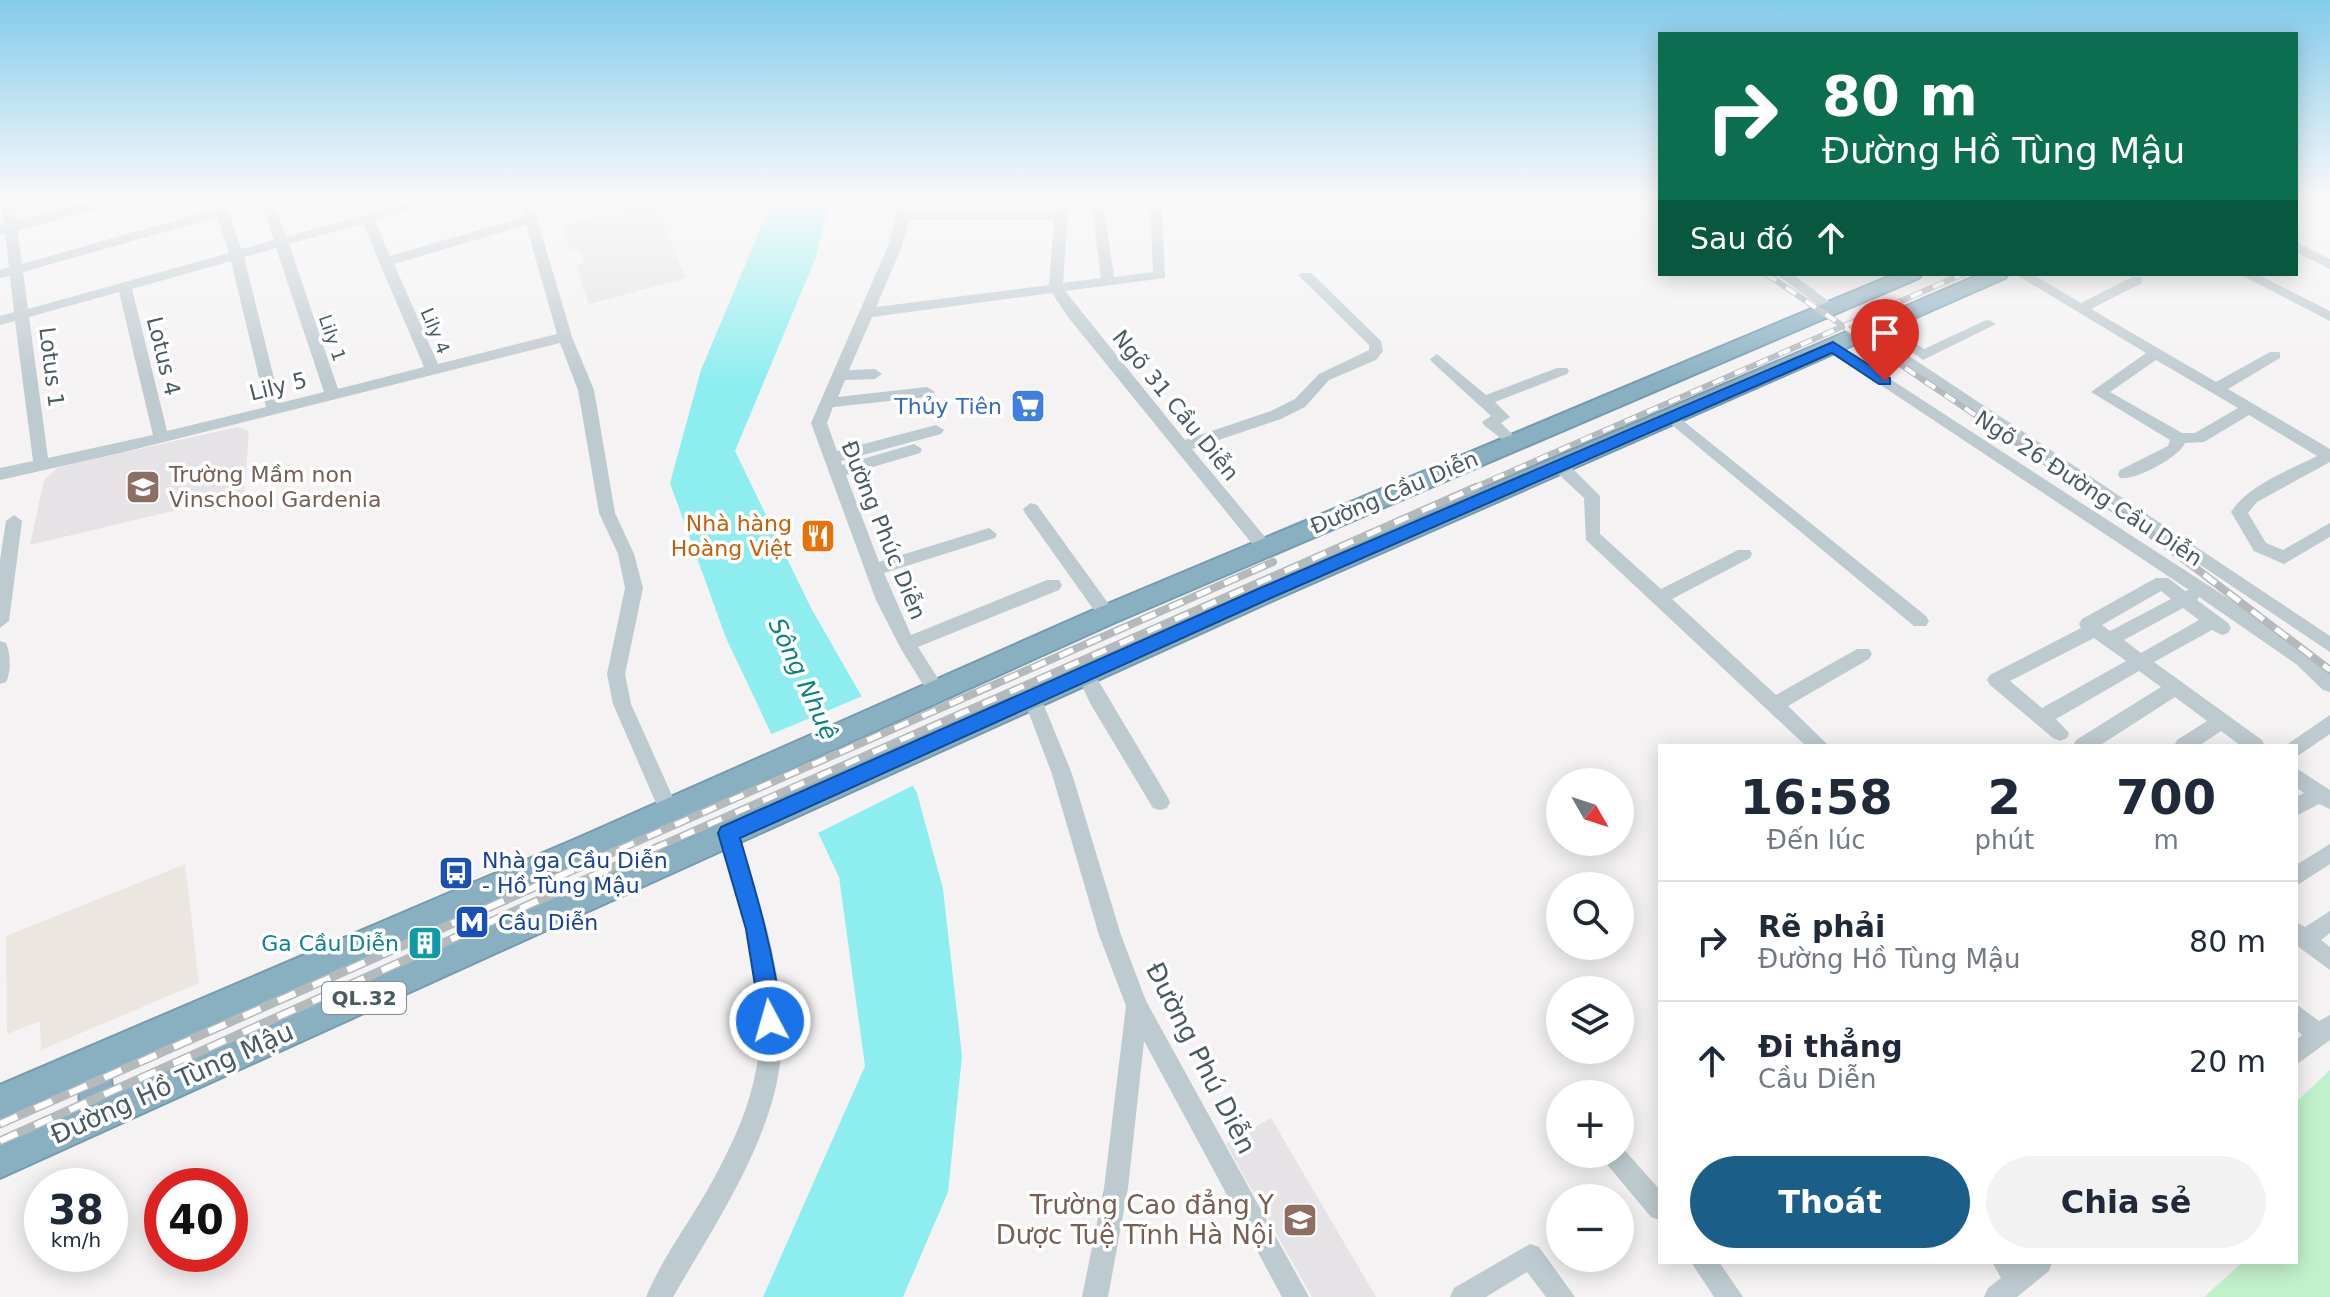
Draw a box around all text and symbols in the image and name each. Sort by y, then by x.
text: 80 m [1822,63,1978,128]
icon: right [1690,64,1794,168]
text: Đường Hồ Tùng Mậu [1822,130,2185,171]
icon: ahead [1809,216,1853,260]
text: Sau đó [1690,221,1793,256]
pin [1851,299,1919,381]
street label: Lily 4 [416,305,454,357]
icon: arrive [1863,311,1907,355]
street label: Lily 1 [315,312,350,364]
street label: Lotus 4 [142,314,185,398]
street label: Ngõ 31 Cầu Diễn [1107,325,1244,486]
street label: Lotus 1 [34,326,69,408]
street label: Lily 5 [247,367,310,406]
supermarket icon: Thủy Tiên [1009,387,1047,425]
place label: Thủy Tiên [893,394,1002,419]
street label: Ngõ 26 Đường Cầu Diễn [1971,406,2207,571]
street label: Đường Phúc Diễn [836,437,931,623]
street label: Đường Cầu Diễn [1307,446,1482,539]
place label: Trường Mầm non Vinschool Gardenia [168,462,381,512]
school or university icon: Trường Mầm non Vinschool Gardenia [124,468,162,506]
place label: Nhà hàng Hoàng Việt [671,511,792,561]
restaurant icon: Nhà hàng Hoàng Việt [799,517,837,555]
water label: Sông Nhuệ [763,614,843,744]
north arrow [1546,768,1634,856]
map controls [1546,768,1634,1272]
text: 16:58 [1740,769,1893,825]
text: 2 [1988,769,2021,825]
text: 700 [2116,769,2216,825]
text: Đến lúc [1767,825,1866,855]
text: phút [1974,825,2034,855]
text: m [2153,825,2179,855]
place label: Nhà ga Cầu Diễn - Hồ Tùng Mậu [482,848,668,898]
bus stop icon: Nhà ga Cầu Diễn - Hồ Tùng Mậu [437,854,475,892]
button: search [1546,872,1634,960]
metro station icon: Cầu Diễn [453,903,491,941]
text: Rẽ phải [1758,909,1885,944]
place label: Cầu Diễn [498,910,598,935]
icon: right [1690,919,1734,963]
building icon: Ga Cầu Diễn [406,924,444,962]
text: 80 m [2189,924,2266,959]
place label: Ga Cầu Diễn [261,931,399,956]
text: Đường Hồ Tùng Mậu [1758,944,2020,974]
street label: Đường Phú Diễn [1140,957,1262,1159]
button: layers [1546,976,1634,1064]
position arrow [728,979,812,1063]
road number: QL.32 [322,982,406,1014]
street label: Đường Hồ Tùng Mậu [46,1016,298,1150]
text: Đi thẳng [1758,1029,1903,1064]
icon: ahead [1690,1039,1734,1083]
text: 20 m [2189,1044,2266,1079]
text: Cầu Diễn [1758,1064,1877,1094]
button: + [1546,1080,1634,1168]
button: Thoát [1690,1156,1970,1248]
button: Chia sẻ [1986,1156,2266,1248]
speed limit sign: 40 [144,1168,248,1272]
button: − [1546,1184,1634,1272]
text: 38 [48,1187,104,1233]
place label: Trường Cao đẳng Y Dược Tuệ Tĩnh Hà Nội [996,1189,1274,1250]
school or university icon: Trường Cao đẳng Y Dược Tuệ Tĩnh Hà Nội [1281,1201,1319,1239]
text: km/h [51,1228,101,1252]

